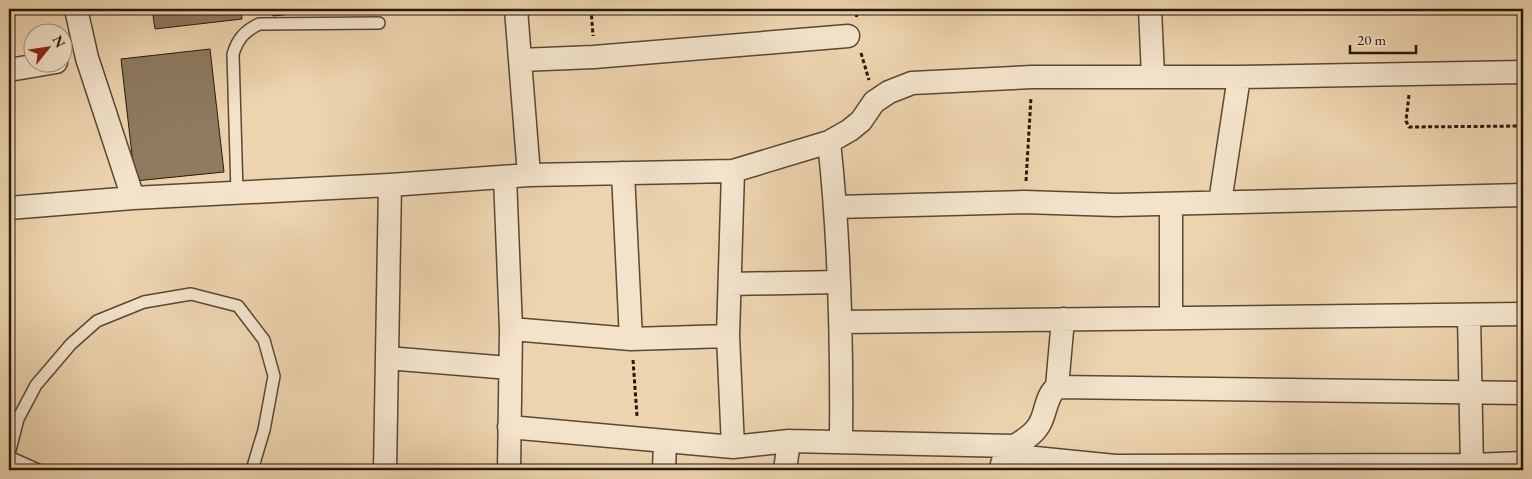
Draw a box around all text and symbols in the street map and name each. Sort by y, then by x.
north arrow [22,22,72,72]
scale bar [1350,22,1416,54]
text: 20 m [1357,30,1386,49]
text: N [49,32,70,51]

